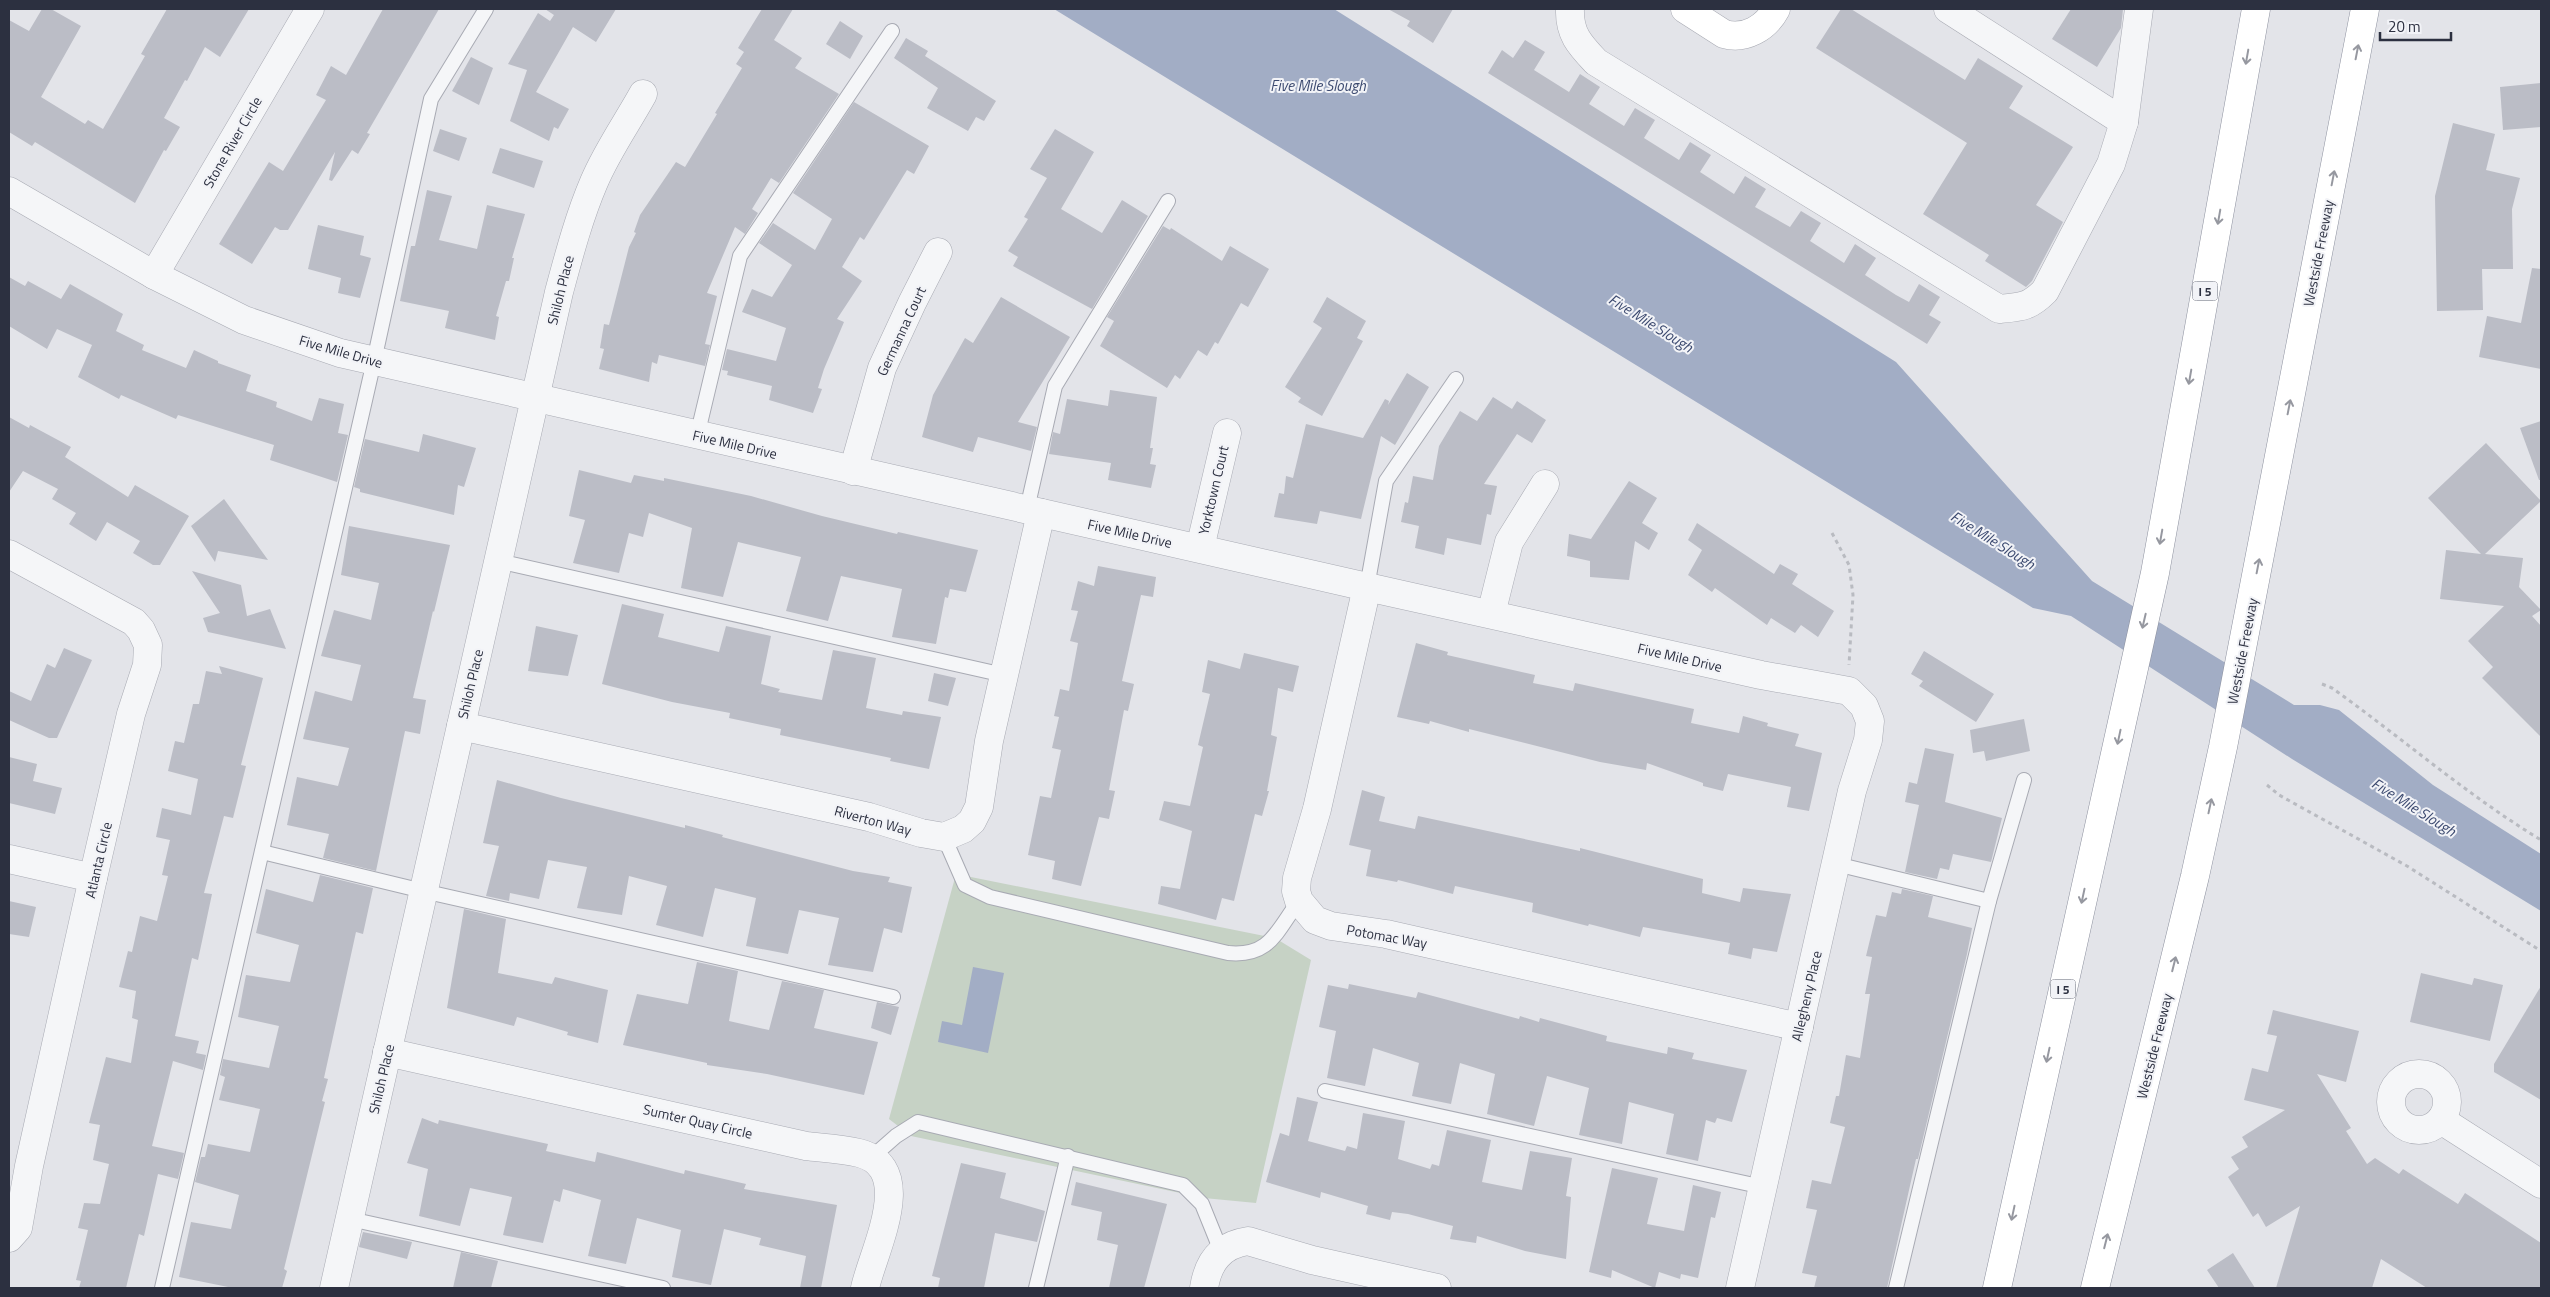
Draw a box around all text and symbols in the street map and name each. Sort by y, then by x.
scale bar [2380,10,2451,42]
text: 20 m [2388,15,2421,38]
one-way arrow [2353,44,2362,60]
one-way arrow [2242,48,2252,64]
water label: Five Mile Slough [1270,74,1366,97]
street label: Stone River Circle [197,92,267,192]
one-way arrow [2328,171,2338,187]
street label: Westside Freeway [2297,198,2339,308]
one-way arrow [2213,208,2223,224]
street label: Shiloh Place [541,253,579,327]
road number: I 5 [2192,282,2218,300]
street label: Germanna Court [871,283,931,379]
water label: Five Mile Slough [1604,288,1698,358]
street label: Five Mile Drive [297,329,385,373]
one-way arrow [2185,368,2195,384]
one-way arrow [2285,399,2294,415]
street label: Five Mile Drive [691,424,779,464]
street label: Yorktown Court [1193,443,1233,537]
water label: Five Mile Slough [1946,505,2040,575]
street label: Five Mile Drive [1086,513,1174,553]
one-way arrow [2156,528,2166,544]
one-way arrow [2254,559,2264,575]
street label: Westside Freeway [2221,596,2263,706]
one-way arrow [2139,612,2148,628]
street label: Five Mile Drive [1636,637,1724,677]
street label: Shiloh Place [452,647,488,721]
one-way arrow [2113,729,2123,745]
water label: Five Mile Slough [2367,772,2461,842]
one-way arrow [2206,798,2215,814]
street label: Riverton Way [832,800,914,840]
street label: Atlanta Circle [79,820,117,900]
one-way arrow [2078,888,2088,904]
street label: Potomac Way [1345,919,1429,953]
street label: Allegheny Place [1785,949,1827,1043]
one-way arrow [2170,957,2179,973]
road number: I 5 [2050,980,2076,999]
street label: Westside Freeway [2131,991,2177,1101]
street label: Shiloh Place [363,1042,399,1116]
one-way arrow [2043,1046,2052,1062]
street label: Sumter Quay Circle [641,1098,755,1144]
one-way arrow [2008,1205,2017,1221]
one-way arrow [2102,1233,2111,1249]

